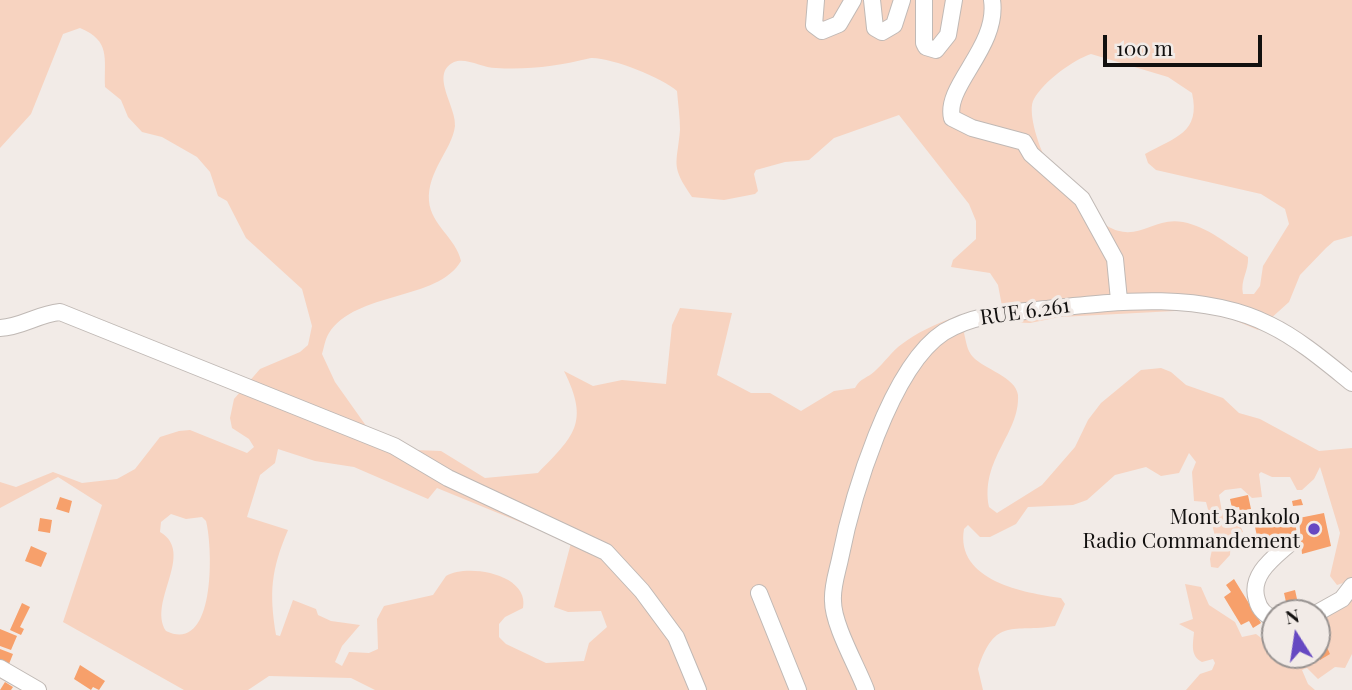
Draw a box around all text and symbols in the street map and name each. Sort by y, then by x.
scale bar [1107,21,1266,65]
text: 100 m [1116,33,1173,61]
street label: RUE 6.261 [978,293,1072,331]
place label: Mont Bankolo Radio Commandement [1083,504,1300,554]
marker: Mont Bankolo Radio Commandement [1306,521,1322,537]
north arrow [1261,599,1331,669]
text: N [1283,601,1301,630]

